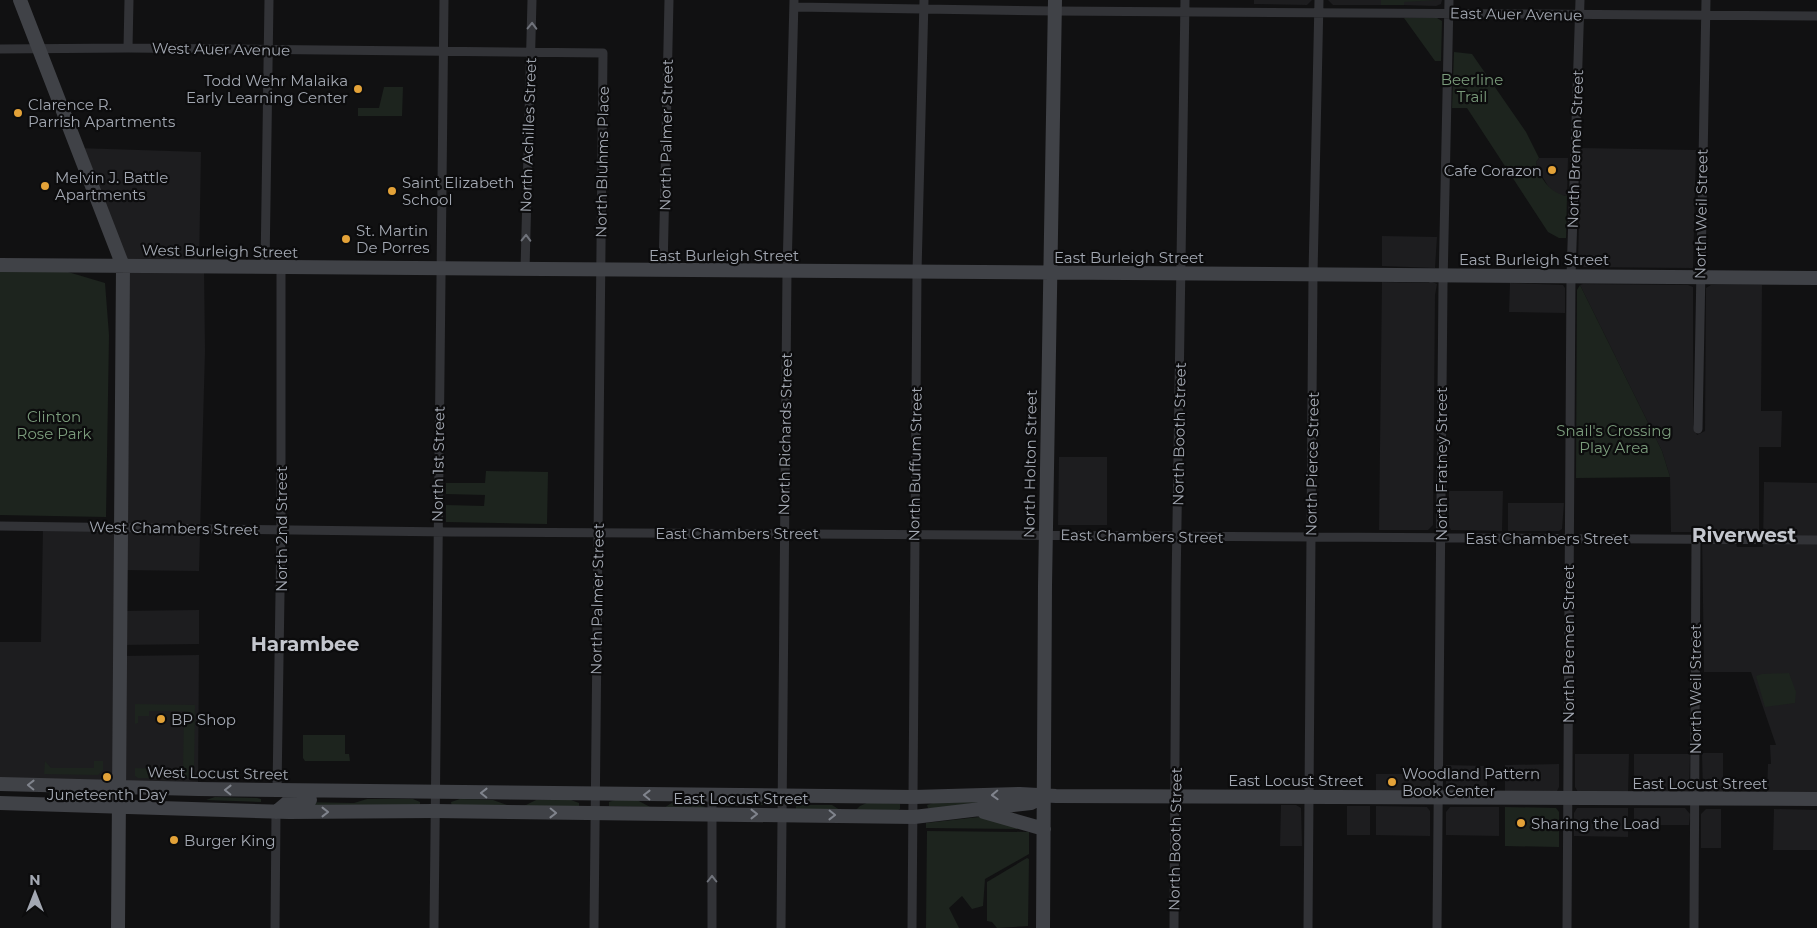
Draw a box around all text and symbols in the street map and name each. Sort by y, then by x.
street label: East Auer Avenue [1450,3,1582,25]
one-way arrow [526,22,537,30]
street label: West Auer Avenue [152,38,290,60]
street label: North Achilles Street [516,57,540,213]
street label: North Palmer Street [655,59,677,211]
street label: North Bremen Street [1563,69,1587,229]
park label: Beerline Trail [1441,70,1503,106]
place label: Todd Wehr Malaika Early Learning Center [186,71,348,107]
marker: Todd Wehr Malaika Early Learning Center [352,83,364,95]
street label: North Bluhms Place [591,86,613,238]
place label: Clarence R. Parrish Apartments [28,95,175,131]
marker: Clarence R. Parrish Apartments [12,107,24,119]
street label: North Weil Street [1690,149,1712,279]
place label: Cafe Corazon [1444,161,1542,180]
marker: Cafe Corazon [1546,164,1558,176]
place label: Melvin J. Battle Apartments [55,168,168,204]
place label: Saint Elizabeth School [402,173,514,209]
marker: Melvin J. Battle Apartments [39,180,51,192]
marker: Saint Elizabeth School [386,185,398,197]
place label: St. Martin De Porres [356,221,429,257]
marker: St. Martin De Porres [340,233,352,245]
one-way arrow [521,234,531,242]
street label: West Burleigh Street [142,240,298,262]
street label: East Burleigh Street [649,246,799,265]
street label: East Burleigh Street [1054,248,1204,267]
street label: East Burleigh Street [1459,250,1609,269]
street label: North Richards Street [774,352,796,516]
street label: North Booth Street [1168,362,1190,506]
street label: North Buffum Street [904,386,926,542]
street label: North Fratney Street [1432,387,1451,541]
street label: North Holton Street [1019,390,1041,538]
street label: North Pierce Street [1301,392,1323,536]
street label: North 1st Street [427,406,449,522]
park label: Clinton Rose Park [17,407,91,443]
park label: Snail's Crossing Play Area [1556,421,1672,457]
street label: North 2nd Street [272,466,291,592]
street label: West Chambers Street [89,517,259,539]
street label: North Palmer Street [586,523,608,675]
district label: Riverwest [1692,523,1796,547]
street label: East Chambers Street [655,524,819,543]
street label: East Chambers Street [1060,525,1224,547]
street label: East Chambers Street [1465,529,1629,548]
street label: North Bremen Street [1559,565,1578,723]
street label: North Weil Street [1686,624,1705,754]
district label: Harambee [251,632,359,656]
place label: BP Shop [171,710,236,729]
marker: BP Shop [155,713,167,725]
street label: West Locust Street [147,762,289,784]
place label: Woodland Pattern Book Center [1402,764,1540,800]
street label: North Booth Street [1164,767,1186,911]
marker: Juneteenth Day [101,771,113,783]
street label: East Locust Street [1228,771,1364,790]
street label: East Locust Street [1632,774,1768,793]
marker: Woodland Pattern Book Center [1386,776,1398,788]
one-way arrow [27,780,34,790]
place label: Juneteenth Day [46,785,168,804]
one-way arrow [224,785,232,795]
one-way arrow [480,788,488,798]
one-way arrow [643,789,651,800]
street label: East Locust Street [673,789,809,808]
one-way arrow [991,790,998,800]
one-way arrow [322,807,329,817]
one-way arrow [550,808,557,818]
one-way arrow [750,809,758,819]
one-way arrow [828,810,836,820]
place label: Sharing the Load [1531,814,1660,833]
marker: Sharing the Load [1515,817,1527,829]
place label: Burger King [184,831,276,850]
marker: Burger King [168,834,180,846]
north arrow [10,868,60,918]
text: N [29,871,41,889]
one-way arrow [707,875,717,883]

